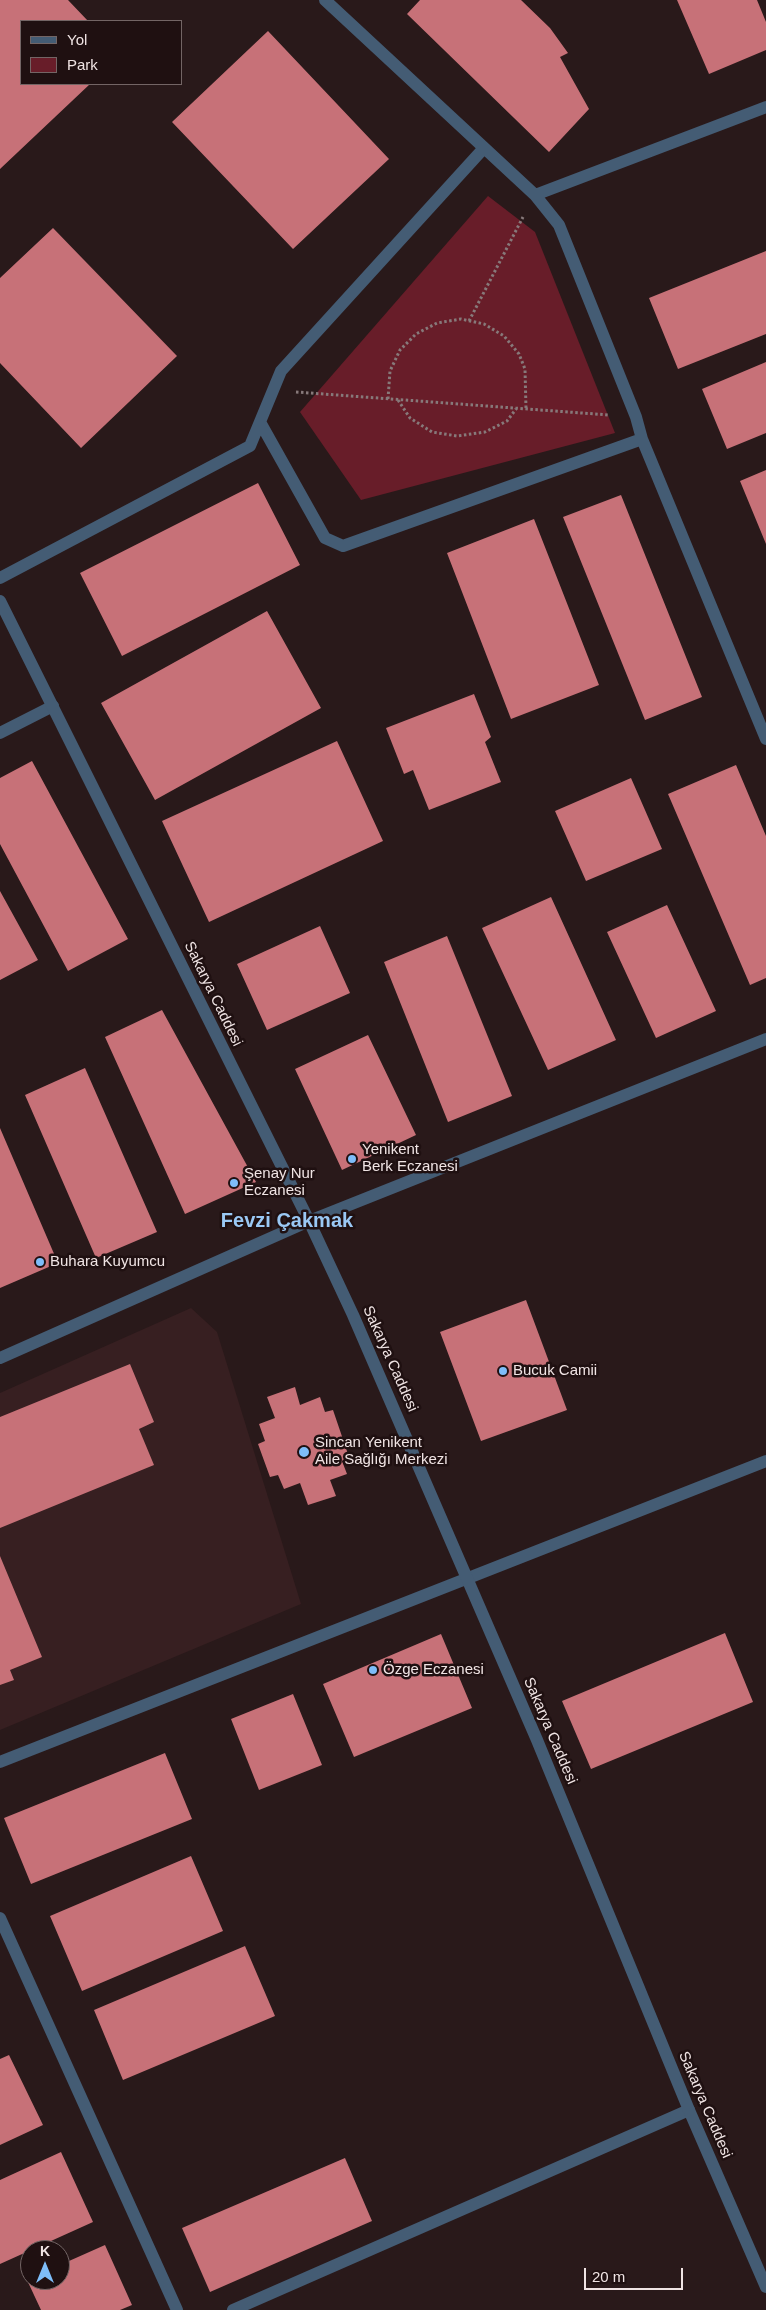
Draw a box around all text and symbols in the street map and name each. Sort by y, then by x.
legend [20,20,182,85]
text: Yol [67,31,87,48]
text: Park [67,56,98,73]
street label: Sakarya Caddesi [180,939,246,1049]
place label: Yenikent Berk Eczanesi [362,1141,458,1176]
marker: Yenikent Berk Eczanesi [346,1153,358,1165]
place label: Şenay Nur Eczanesi [244,1165,315,1200]
marker: Şenay Nur Eczanesi [228,1177,240,1189]
district label: Fevzi Çakmak [221,1209,353,1233]
place label: Buhara Kuyumcu [50,1253,165,1271]
marker: Buhara Kuyumcu [34,1256,46,1268]
street label: Sakarya Caddesi [359,1303,421,1415]
place label: Bucuk Camii [513,1362,597,1380]
marker: Bucuk Camii [497,1365,509,1377]
place label: Sincan Yenikent Aile Sağlığı Merkezi [315,1434,448,1469]
marker: Sincan Yenikent Aile Sağlığı Merkezi [297,1445,311,1459]
place label: Özge Eczanesi [383,1661,484,1679]
marker: Özge Eczanesi [367,1664,379,1676]
street label: Sakarya Caddesi [519,1675,581,1787]
street label: Sakarya Caddesi [674,2049,736,2161]
north arrow [20,2240,70,2290]
text: K [40,2243,50,2259]
scale bar [586,2258,685,2290]
text: 20 m [592,2268,625,2285]

